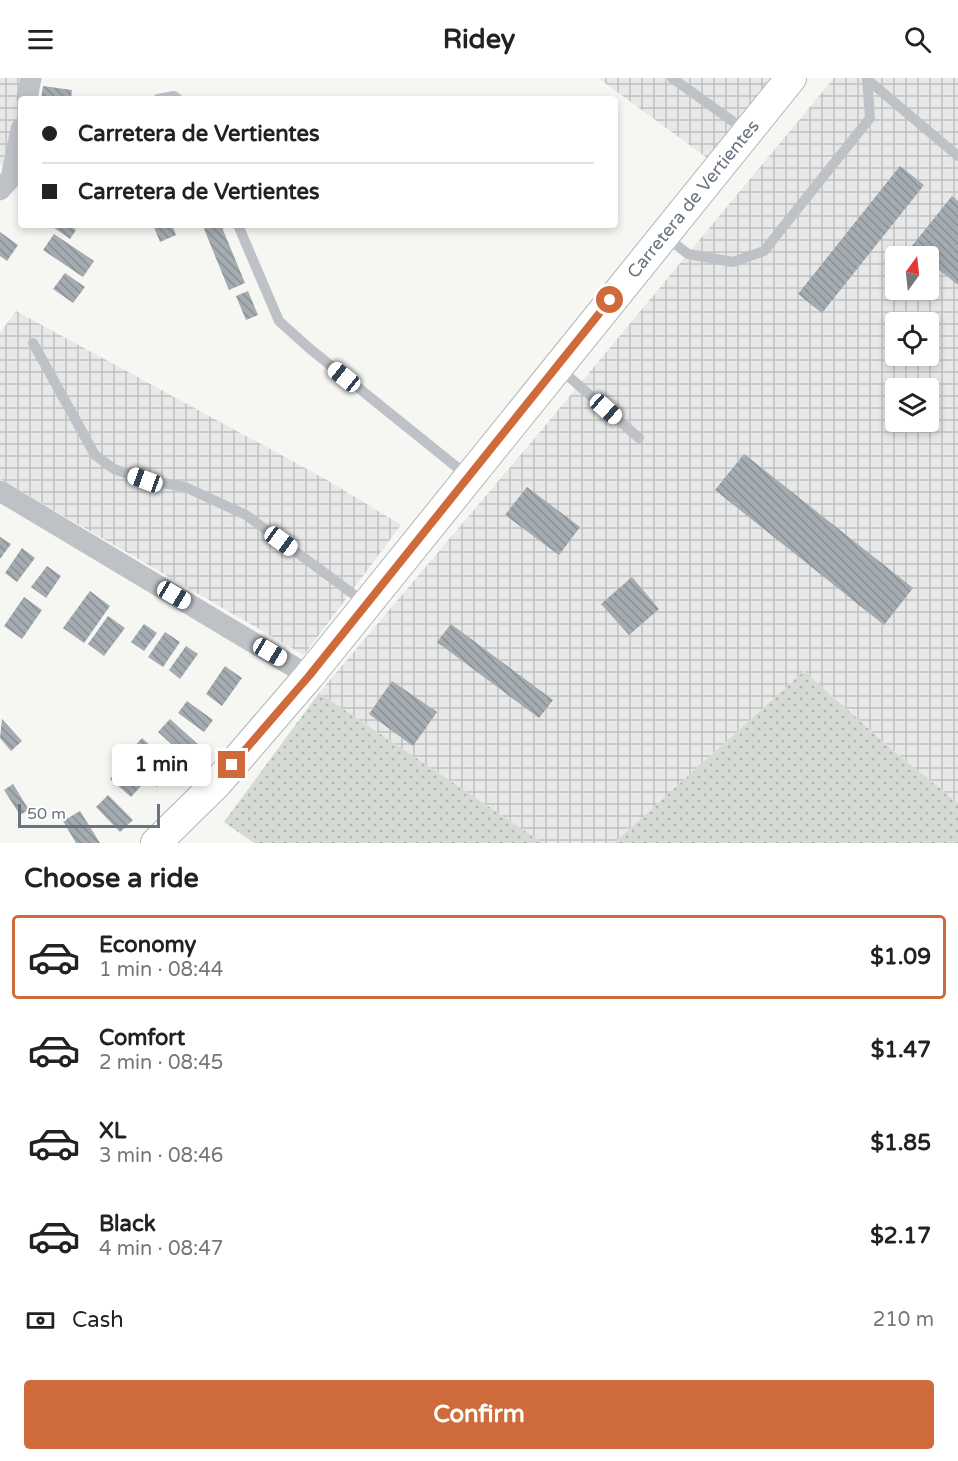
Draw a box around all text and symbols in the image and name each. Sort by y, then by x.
icon: menu [24,23,57,56]
text: Ridey [443,23,515,56]
icon: search [901,23,934,56]
street label: Carretera de Vertientes [622,115,764,283]
text: Carretera de Vertientes [78,121,320,147]
text: Carretera de Vertientes [78,179,320,205]
north arrow [885,246,939,300]
map controls [885,246,939,432]
route start [596,286,623,313]
button: locate [885,312,939,366]
car [324,359,364,395]
button: layers [885,378,939,432]
car [587,390,625,428]
car [125,465,165,495]
car [261,523,301,559]
car [154,578,194,612]
car [250,635,290,669]
callout: 1 min [112,744,211,786]
route end [218,751,245,778]
text: 1 min [135,753,188,777]
scale bar [18,801,160,828]
text: 50 m [27,804,66,824]
text: Choose a ride [24,862,199,895]
icon: car [27,930,81,984]
text: Economy [99,932,196,958]
text: $1.09 [870,944,931,970]
text: 1 min · 08:44 [99,958,223,982]
icon: car [27,1023,81,1077]
text: Comfort [99,1025,185,1051]
text: $1.47 [871,1037,931,1063]
text: 2 min · 08:45 [99,1051,223,1075]
icon: car [27,1116,81,1170]
text: XL [99,1118,126,1144]
text: $1.85 [870,1130,931,1156]
text: 3 min · 08:46 [99,1144,223,1168]
icon: car [27,1209,81,1263]
text: Black [99,1211,156,1237]
text: $2.17 [870,1223,931,1249]
text: 4 min · 08:47 [99,1237,223,1261]
icon: cash [24,1304,57,1337]
text: Cash [72,1307,124,1333]
text: 210 m [873,1308,934,1332]
button: Confirm [24,1380,934,1449]

